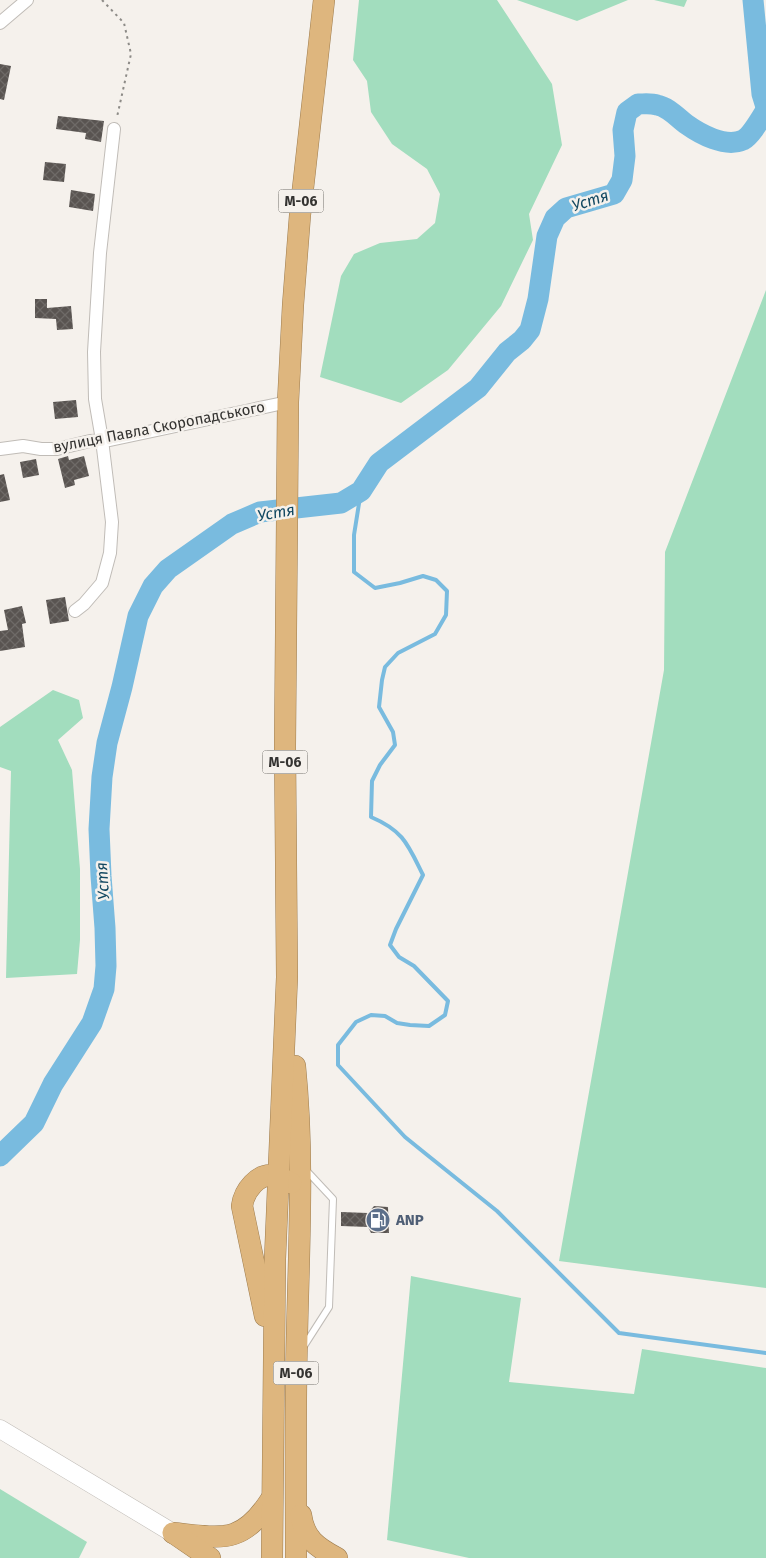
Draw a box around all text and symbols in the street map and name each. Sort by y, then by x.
water label: Устя [569,186,611,215]
road number: М-06 [278,190,324,212]
street label: вулиця Павла Скоропадського [52,398,266,456]
water label: Устя [256,500,296,525]
road number: М-06 [262,750,308,774]
water label: Устя [92,861,113,900]
fuel station icon: ANP [365,1207,391,1233]
place label: ANP [395,1211,424,1229]
road number: М-06 [274,1362,318,1385]

